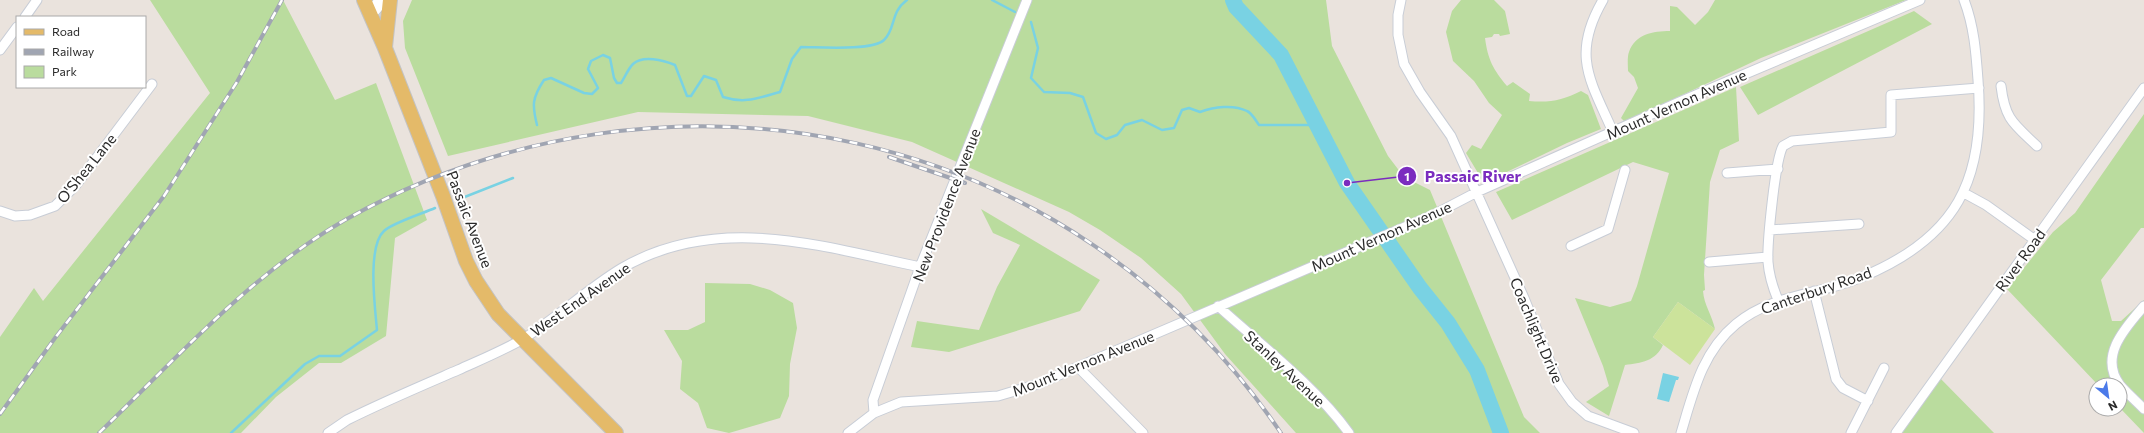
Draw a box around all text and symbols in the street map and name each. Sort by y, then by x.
legend [16,16,146,88]
text: Road [52,24,80,38]
text: Railway [52,44,94,58]
text: Park [52,64,78,78]
street label: Mount Vernon Avenue [1603,65,1749,143]
street label: New Providence Avenue [908,126,984,284]
street label: O'Shea Lane [52,130,120,206]
callout: Passaic River [1397,162,1529,190]
text: Passaic River [1425,166,1522,185]
street label: Passaic Avenue [443,168,497,270]
text: 1 [1404,169,1410,183]
street label: Mount Vernon Avenue [1308,197,1454,275]
street label: River Road [1991,225,2049,295]
street label: West End Avenue [527,258,633,340]
street label: Canterbury Road [1758,263,1874,317]
street label: Coachlight Drive [1507,275,1567,385]
street label: Mount Vernon Avenue [1009,326,1157,400]
street label: Stanley Avenue [1241,326,1329,410]
north arrow [2088,377,2128,417]
text: N [2106,398,2120,414]

